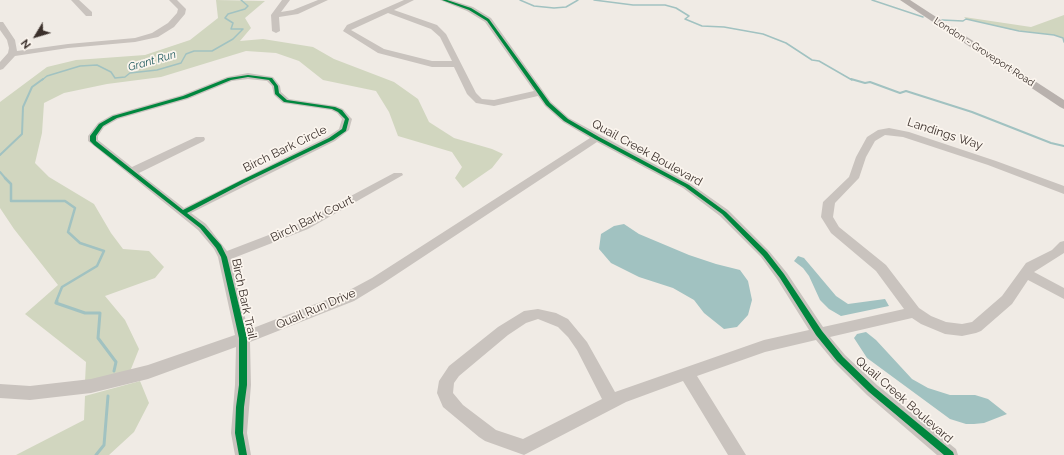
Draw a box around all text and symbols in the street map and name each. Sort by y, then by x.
street label: London - Groveport Road [931,15,1037,89]
north arrow [16,16,56,56]
text: N [18,36,34,51]
water label: Grant Run [126,48,178,74]
street label: Landings Way [905,115,985,153]
street label: Quail Creek Boulevard [589,117,705,189]
street label: Birch Bark Circle [241,123,329,175]
street label: Birch Bark Court [268,193,356,245]
street label: Birch Bark Trail [228,257,260,341]
street label: Quail Run Drive [274,286,358,332]
street label: Quail Creek Boulevard [852,354,956,446]

